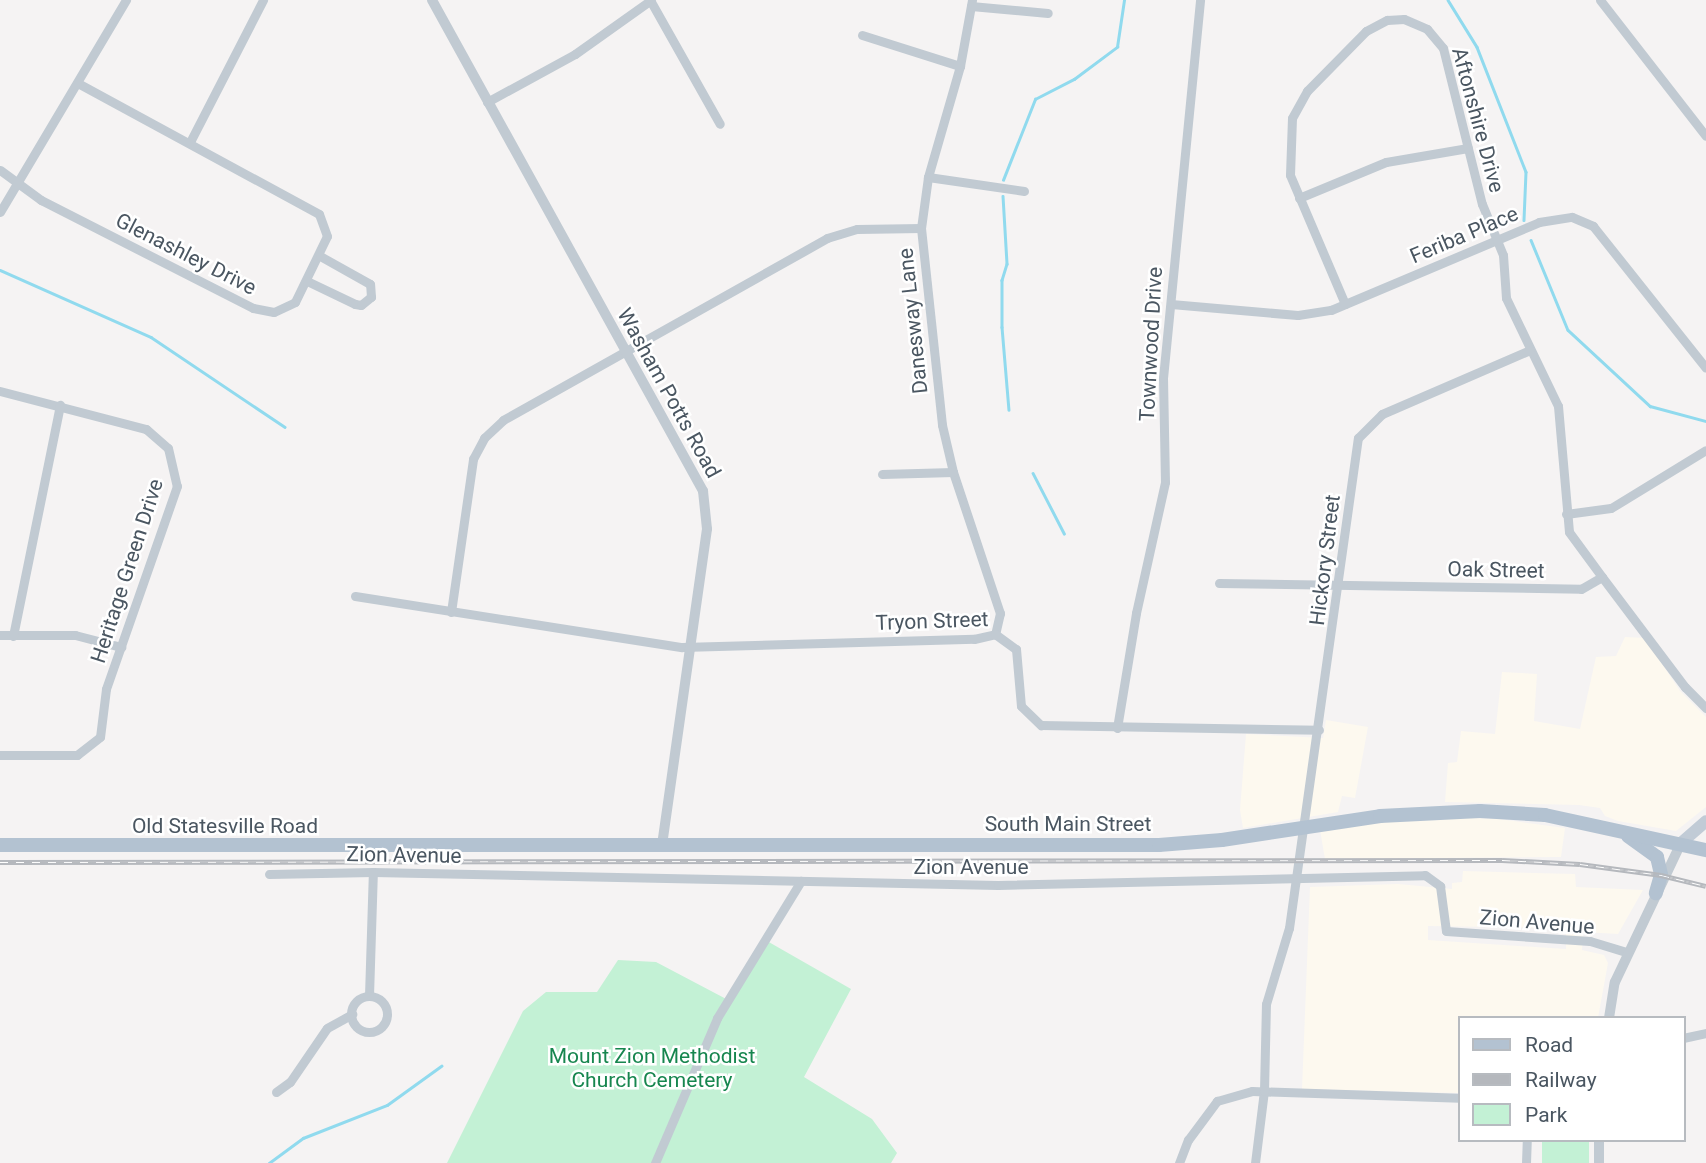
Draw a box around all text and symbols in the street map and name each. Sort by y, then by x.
street label: Aftonshire Drive [1447,45,1509,195]
street label: Feriba Place [1406,201,1522,269]
street label: Glenashley Drive [111,208,261,300]
street label: Danesway Lane [893,247,933,395]
street label: Townwood Drive [1134,266,1168,422]
street label: Washam Potts Road [612,304,726,482]
street label: Heritage Green Drive [85,476,169,666]
street label: Hickory Street [1304,493,1346,627]
street label: Oak Street [1447,557,1545,583]
street label: Tryon Street [875,606,989,636]
street label: South Main Street [985,811,1151,837]
street label: Old Statesville Road [132,813,318,839]
street label: Zion Avenue [346,841,462,869]
street label: Zion Avenue [913,854,1029,880]
street label: Zion Avenue [1479,904,1595,940]
legend [1458,1016,1685,1142]
text: Road [1525,1033,1573,1057]
park label: Mount Zion Methodist Church Cemetery [549,1043,755,1093]
text: Railway [1525,1068,1597,1092]
text: Park [1525,1103,1567,1127]

